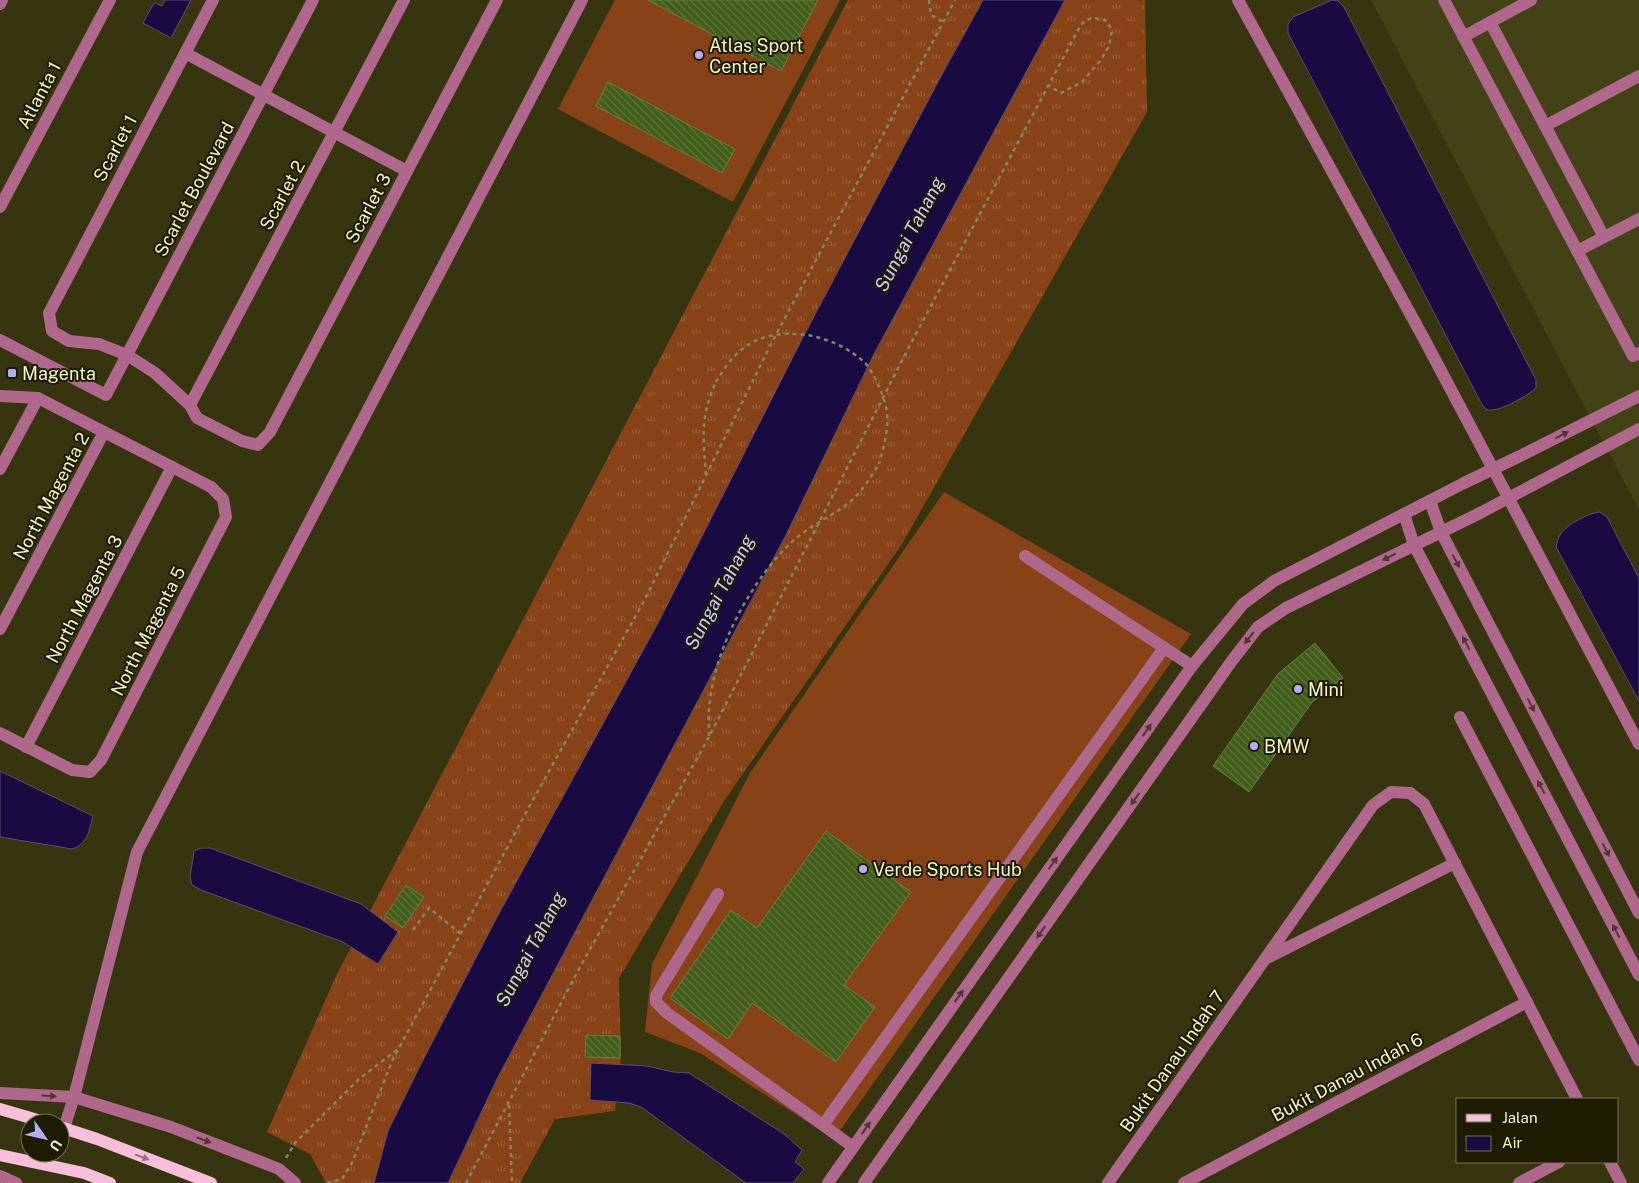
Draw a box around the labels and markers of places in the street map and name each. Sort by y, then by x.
place label: Atlas Sport Center [709,35,803,77]
marker: Atlas Sport Center [693,49,705,61]
place label: Magenta [22,363,96,384]
marker: Magenta [6,367,18,379]
place label: Mini [1308,679,1343,700]
marker: Mini [1292,683,1304,695]
place label: BMW [1264,736,1309,757]
marker: BMW [1248,740,1260,752]
place label: Verde Sports Hub [873,859,1022,880]
marker: Verde Sports Hub [857,863,869,875]

